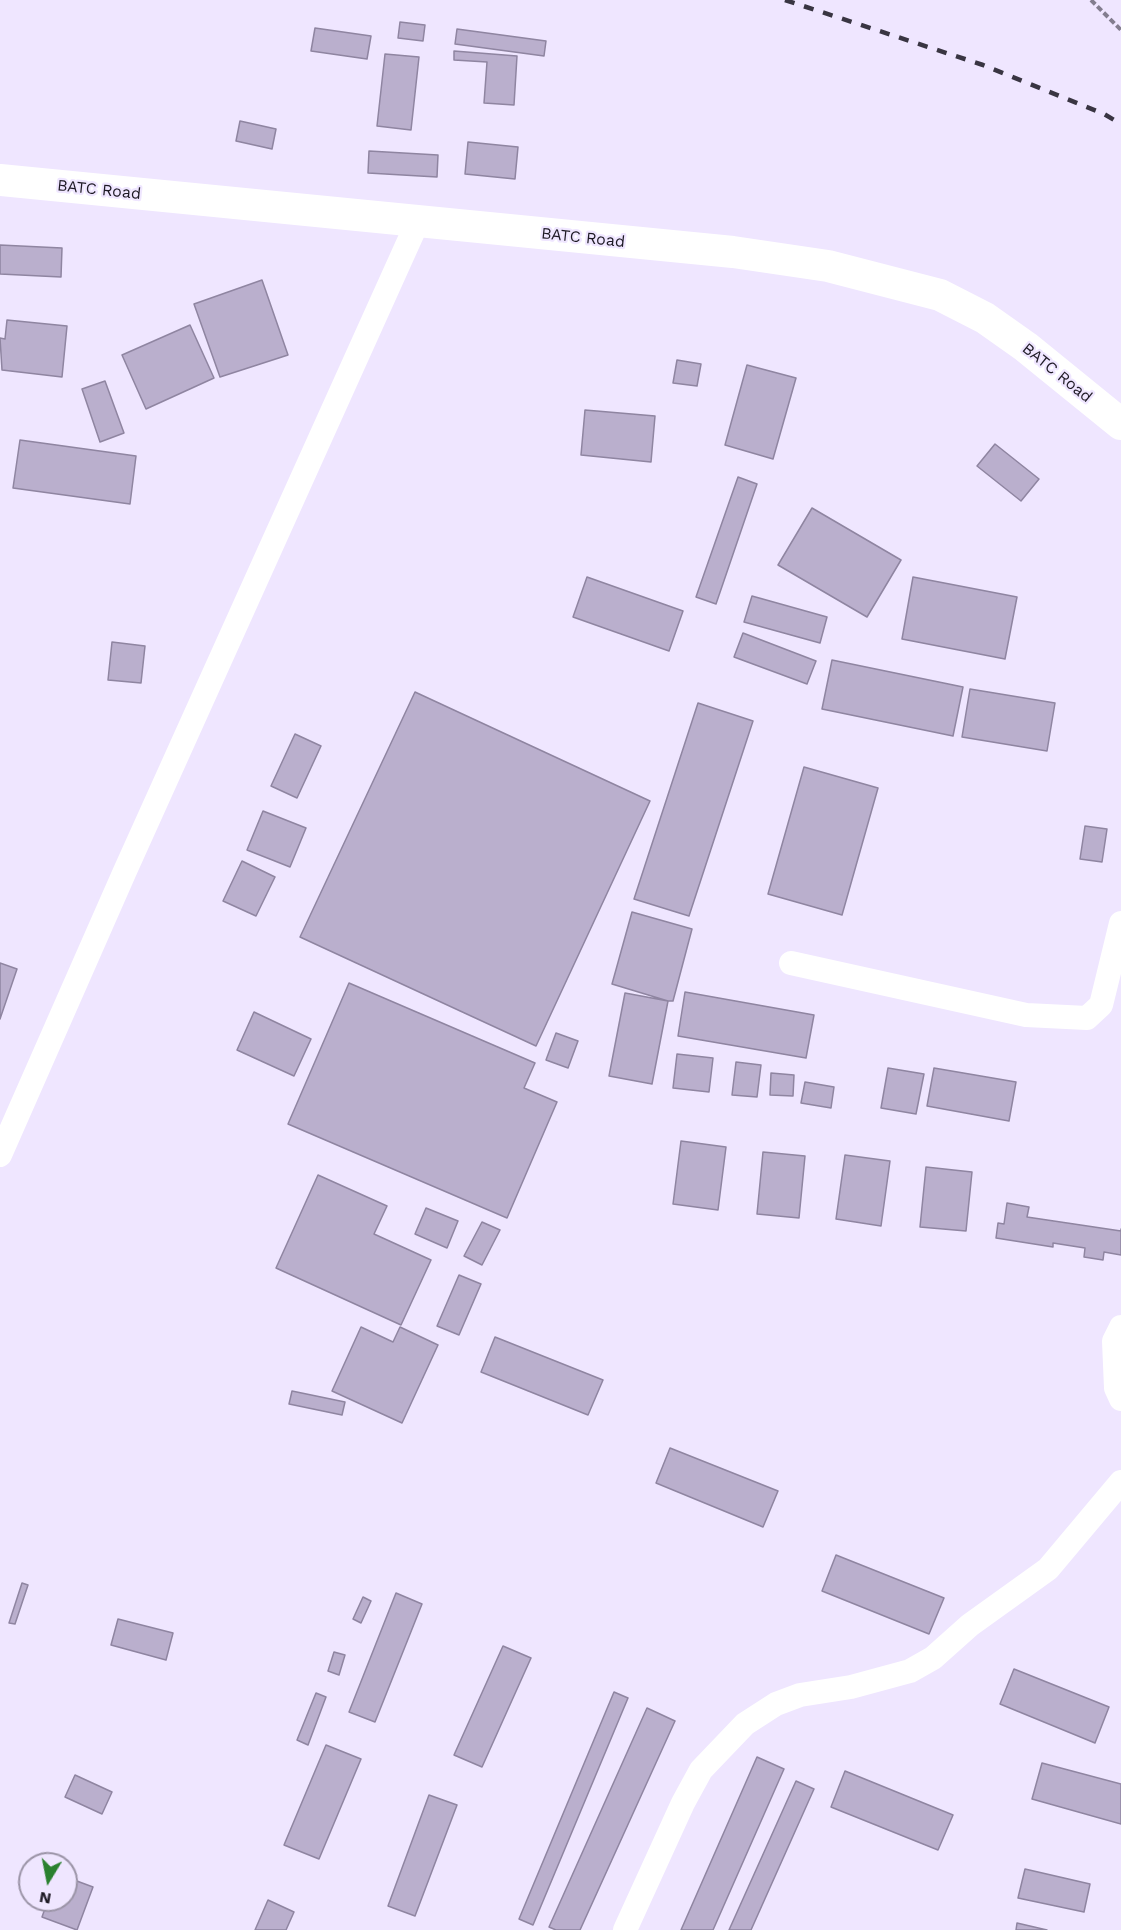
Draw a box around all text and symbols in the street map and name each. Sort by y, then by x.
street label: BATC Road [56,176,142,204]
street label: BATC Road [540,224,626,252]
street label: BATC Road [1018,339,1096,407]
north arrow [18,1852,78,1912]
text: N [38,1888,53,1909]

